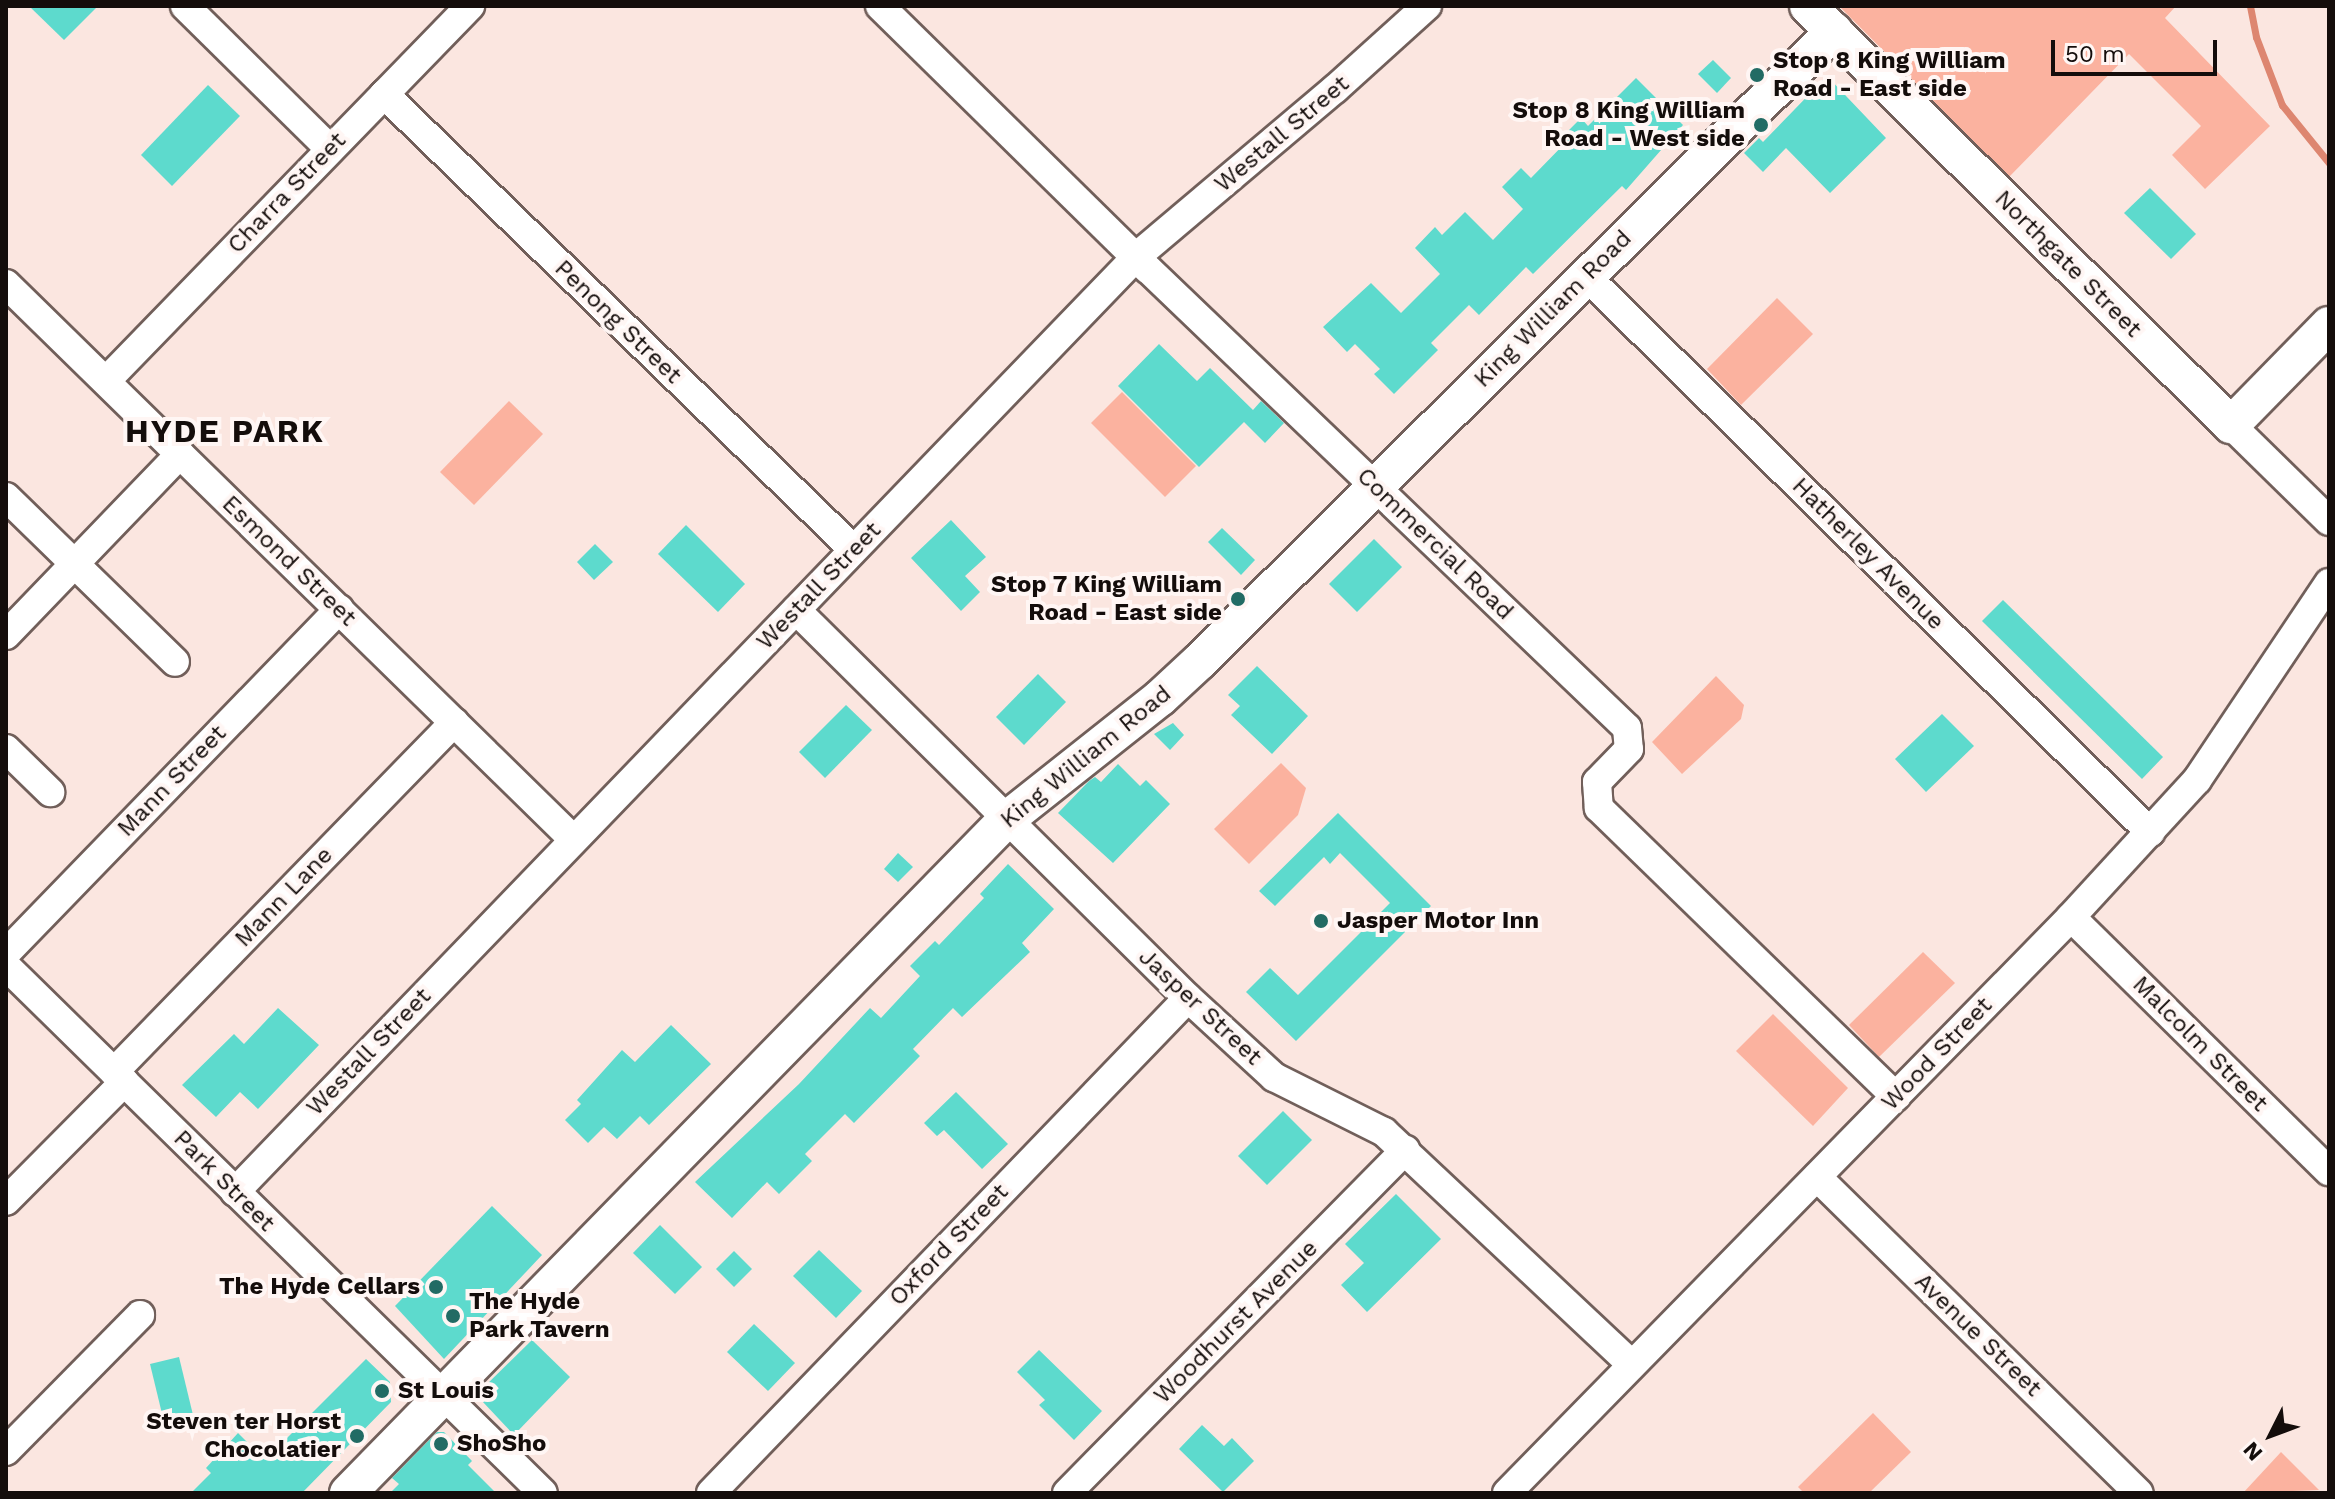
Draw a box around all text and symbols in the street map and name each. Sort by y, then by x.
scale bar [2055,24,2221,74]
text: 50 m [2065,40,2125,68]
place label: Stop 8 King William Road - East side [1773,47,2006,103]
marker: Stop 8 King William Road - East side [1748,66,1766,84]
street label: Westall Street [1209,69,1355,199]
place label: Stop 8 King William Road - West side [1512,97,1745,153]
marker: Stop 8 King William Road - West side [1752,116,1770,134]
street label: Charra Street [222,126,352,260]
street label: Northgate Street [1989,185,2147,343]
street label: King William Road [1468,224,1638,394]
street label: Penong Street [548,254,688,390]
district label: HYDE PARK [125,412,325,450]
street label: Commercial Road [1350,462,1520,626]
street label: Hatherley Avenue [1785,471,1951,637]
street label: Esmond Street [216,490,362,632]
street label: Westall Street [750,516,888,656]
place label: Stop 7 King William Road - East side [989,571,1222,627]
marker: Stop 7 King William Road - East side [1229,590,1247,608]
street label: King William Road [995,679,1177,835]
street label: Mann Street [112,719,232,843]
street label: Mann Lane [229,841,339,953]
place label: Jasper Motor Inn [1337,907,1540,935]
marker: Jasper Motor Inn [1312,912,1330,930]
street label: Jasper Street [1132,942,1268,1072]
street label: Malcolm Street [2126,970,2274,1118]
street label: Westall Street [300,982,438,1122]
street label: Wood Street [1876,991,1998,1117]
street label: Park Street [167,1124,281,1238]
street label: Oxford Street [884,1178,1014,1312]
street label: Woodhurst Avenue [1148,1234,1324,1410]
street label: Avenue Street [1909,1267,2047,1403]
place label: The Hyde Cellars [219,1273,420,1301]
marker: The Hyde Cellars [427,1278,445,1296]
place label: The Hyde Park Tavern [469,1288,610,1344]
marker: The Hyde Park Tavern [444,1307,462,1325]
place label: St Louis [398,1377,494,1405]
marker: St Louis [373,1382,391,1400]
north arrow [2231,1395,2311,1475]
place label: Steven ter Horst Chocolatier [146,1408,341,1464]
marker: Steven ter Horst Chocolatier [348,1427,366,1445]
place label: ShoSho [457,1430,546,1458]
marker: ShoSho [432,1435,450,1453]
text: N [2238,1437,2268,1466]

